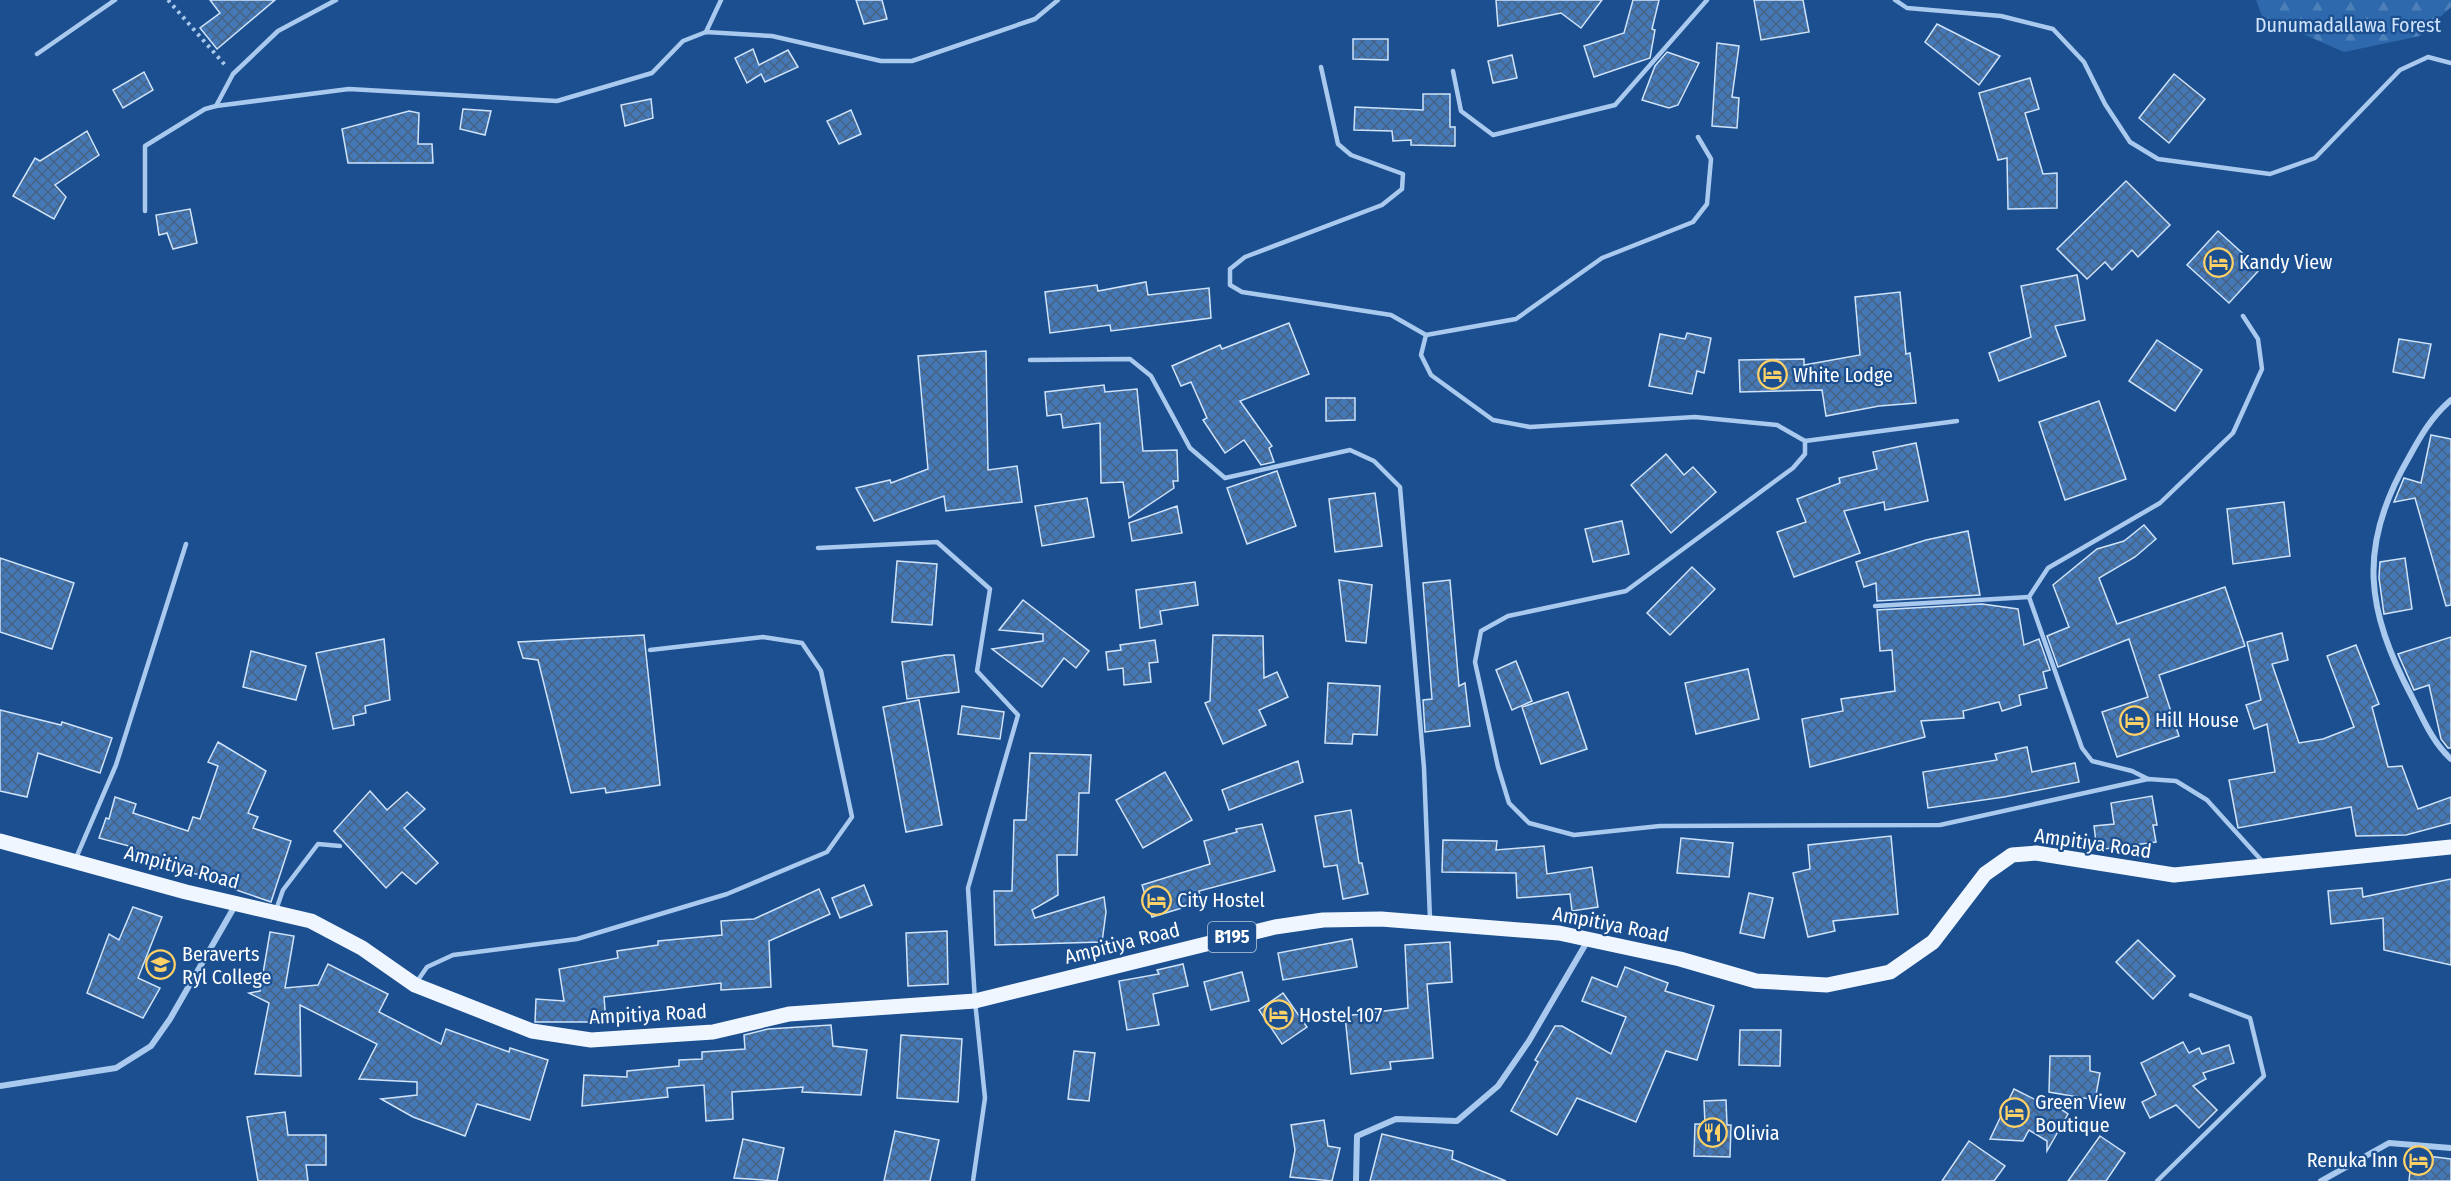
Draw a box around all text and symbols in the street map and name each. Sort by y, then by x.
park label: Dunumadallawa Forest [2255,13,2441,37]
hotel icon: Kandy View [2202,246,2234,278]
place label: Kandy View [2239,250,2332,274]
hotel icon: White Lodge [1756,359,1788,391]
place label: White Lodge [1793,363,1893,387]
hotel icon: Hill House [2118,704,2150,736]
place label: Hill House [2155,708,2239,732]
street label: Ampitiya Road [2033,823,2153,863]
street label: Ampitiya Road [122,840,242,894]
hotel icon: City Hostel [1140,884,1172,916]
place label: City Hostel [1177,888,1265,912]
street label: Ampitiya Road [1551,901,1671,947]
street label: Ampitiya Road [1062,917,1182,969]
road number: B195 [1208,922,1256,952]
place label: Beraverts Ryl College [182,942,271,989]
school or university icon: Beraverts Ryl College [145,949,177,981]
street label: Ampitiya Road [589,999,707,1029]
hotel icon: Hostel 107 [1262,999,1294,1031]
place label: Hostel 107 [1299,1003,1382,1027]
place label: Green View Boutique [2035,1090,2126,1137]
hotel icon: Green View Boutique [1998,1097,2030,1129]
restaurant icon: Olivia [1696,1117,1728,1149]
place label: Olivia [1733,1121,1780,1145]
hotel icon: Renuka Inn [2403,1144,2435,1176]
place label: Renuka Inn [2307,1148,2398,1172]

